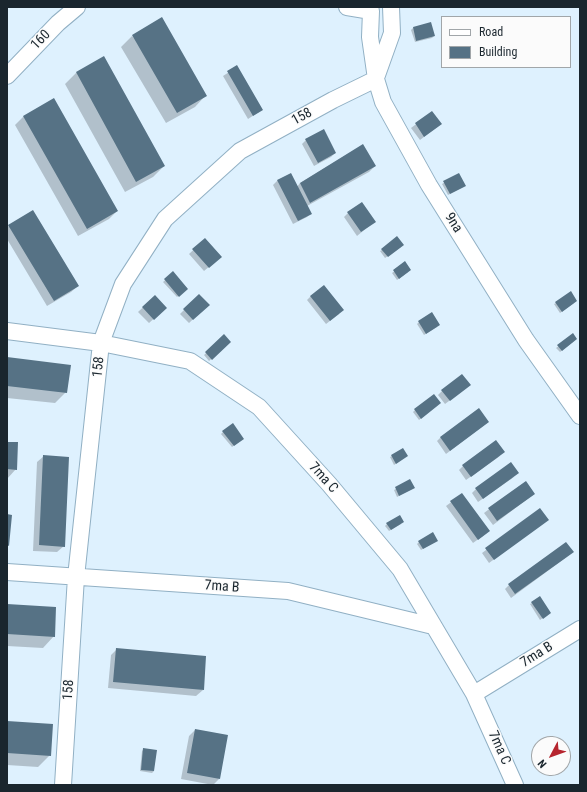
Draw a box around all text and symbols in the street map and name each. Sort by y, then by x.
legend [441,16,571,68]
text: Road [479,25,503,39]
street label: 160 [28,27,54,53]
text: Building [479,45,517,59]
street label: 158 [289,105,315,129]
street label: 9na [440,210,466,236]
street label: 158 [90,356,108,378]
street label: 7ma C [305,459,341,497]
street label: 7ma B [204,577,240,597]
street label: 7ma B [518,639,556,671]
street label: 158 [60,679,78,701]
street label: 7ma C [484,728,514,768]
north arrow [531,736,571,776]
text: N [535,757,549,770]

